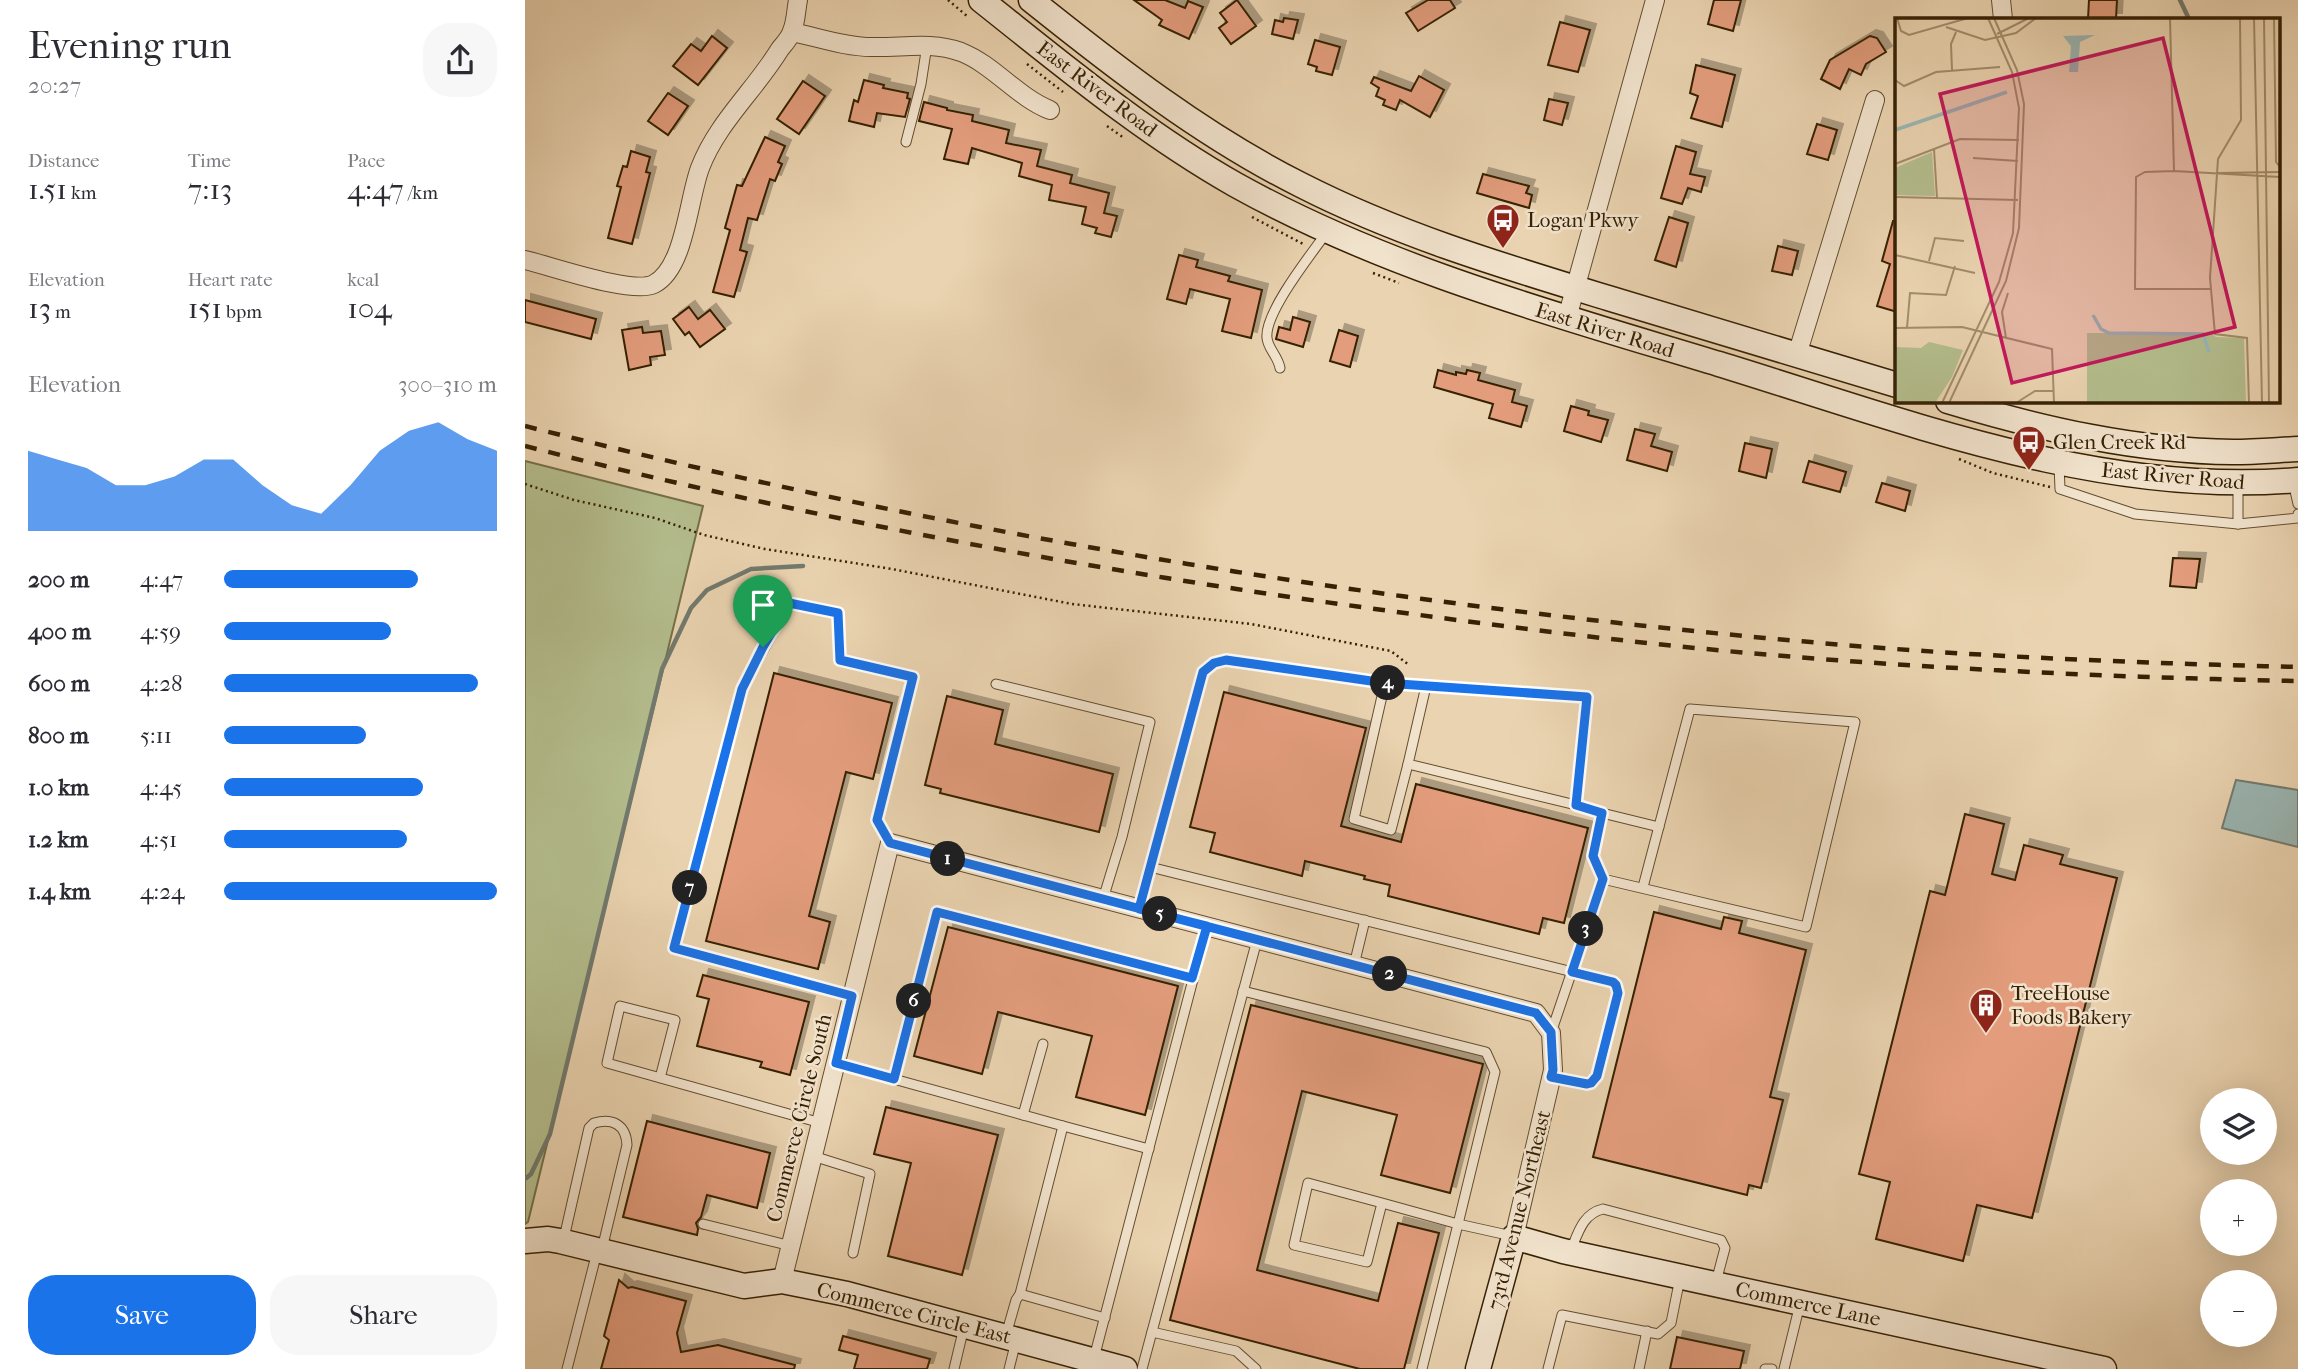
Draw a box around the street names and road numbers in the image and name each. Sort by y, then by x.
street label: East River Road [1032,36,1162,142]
street label: East River Road [1533,297,1678,363]
street label: East River Road [2100,458,2246,494]
street label: Commerce Circle South [761,1011,837,1225]
street label: 73rd Avenue Northeast [1483,1107,1556,1312]
street label: Commerce Circle East [814,1277,1014,1349]
street label: Commerce Lane [1733,1277,1883,1331]

